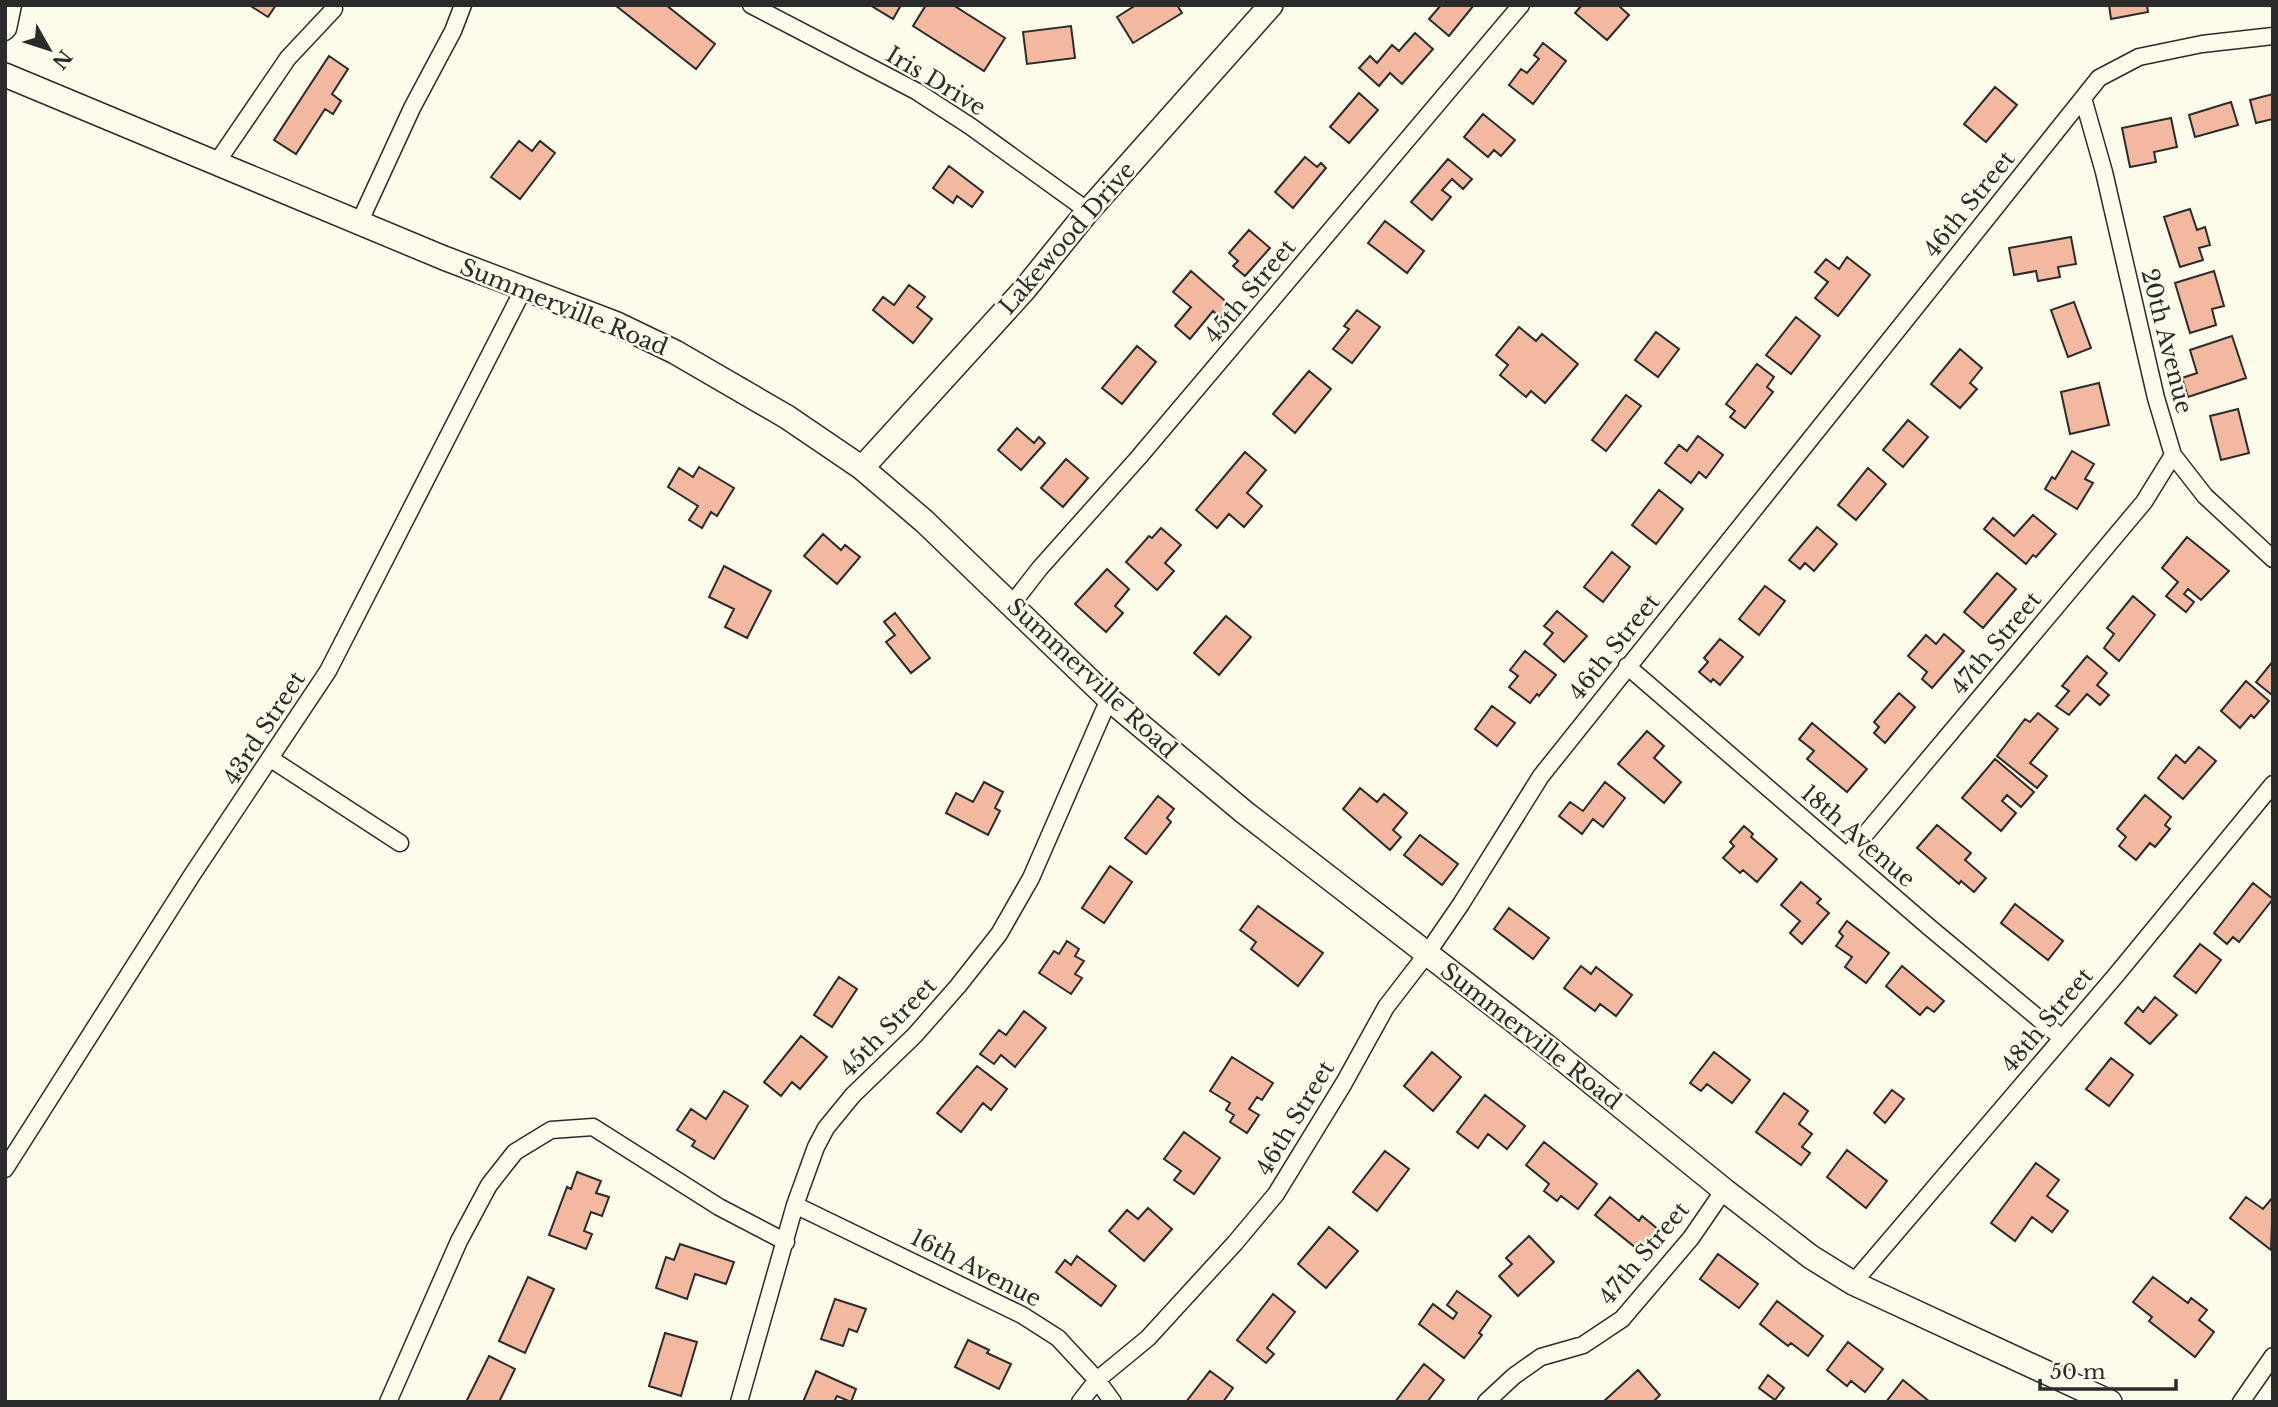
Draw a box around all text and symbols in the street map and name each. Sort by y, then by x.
north arrow [14,14,84,84]
street label: Iris Drive [881,40,991,122]
text: N [47,45,76,74]
street label: 46th Street [1918,145,2021,263]
street label: Lakewood Drive [993,156,1141,320]
street label: 45th Street [1199,233,1302,349]
street label: Summerville Road [456,253,672,361]
street label: 20th Avenue [2135,266,2199,416]
street label: 47th Street [1945,586,2047,700]
street label: 46th Street [1563,588,1666,706]
street label: Summerville Road [1001,592,1183,764]
street label: 43rd Street [217,666,311,790]
street label: 18th Avenue [1795,779,1921,893]
street label: Summerville Road [1435,957,1627,1115]
street label: 48th Street [1995,962,2099,1078]
street label: 45th Street [834,971,942,1082]
street label: 46th Street [1250,1055,1340,1180]
street label: 47th Street [1593,1196,1695,1310]
street label: 16th Avenue [906,1223,1046,1313]
scale bar [2040,1348,2176,1392]
text: 50 m [2050,1359,2106,1385]

